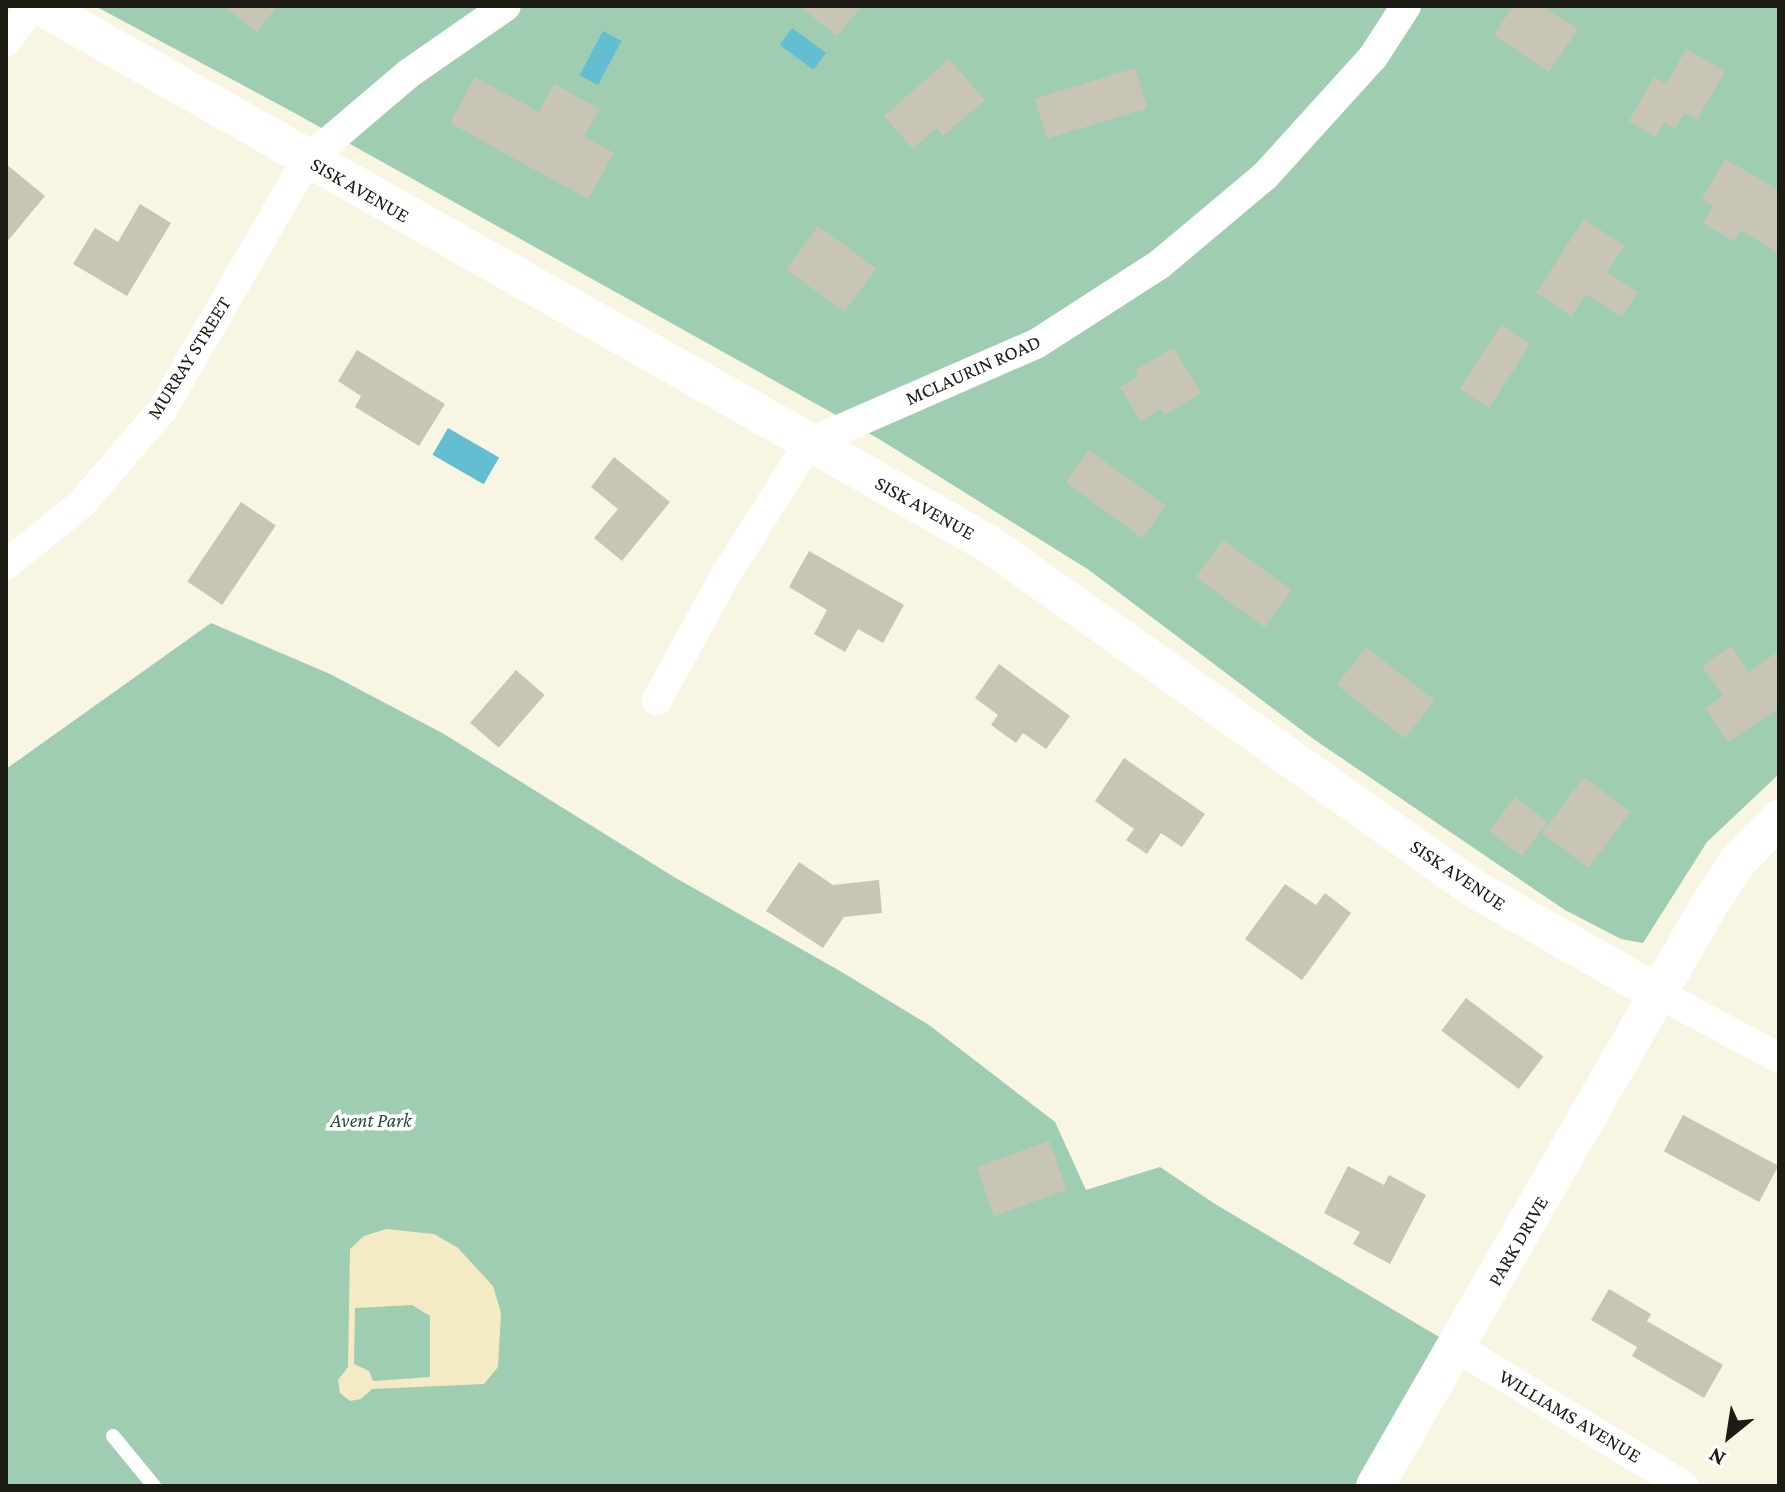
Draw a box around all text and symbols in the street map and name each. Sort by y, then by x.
street label: SISK AVENUE [306,152,414,228]
street label: MURRAY STREET [142,292,236,424]
street label: MCLAURIN ROAD [902,329,1044,411]
street label: SISK AVENUE [871,471,979,545]
street label: SISK AVENUE [1406,834,1510,916]
park label: Avent Park [330,1108,412,1132]
street label: PARK DRIVE [1483,1192,1553,1290]
street label: WILLIAMS AVENUE [1494,1364,1646,1468]
north arrow [1689,1396,1769,1476]
text: N [1704,1443,1729,1472]

